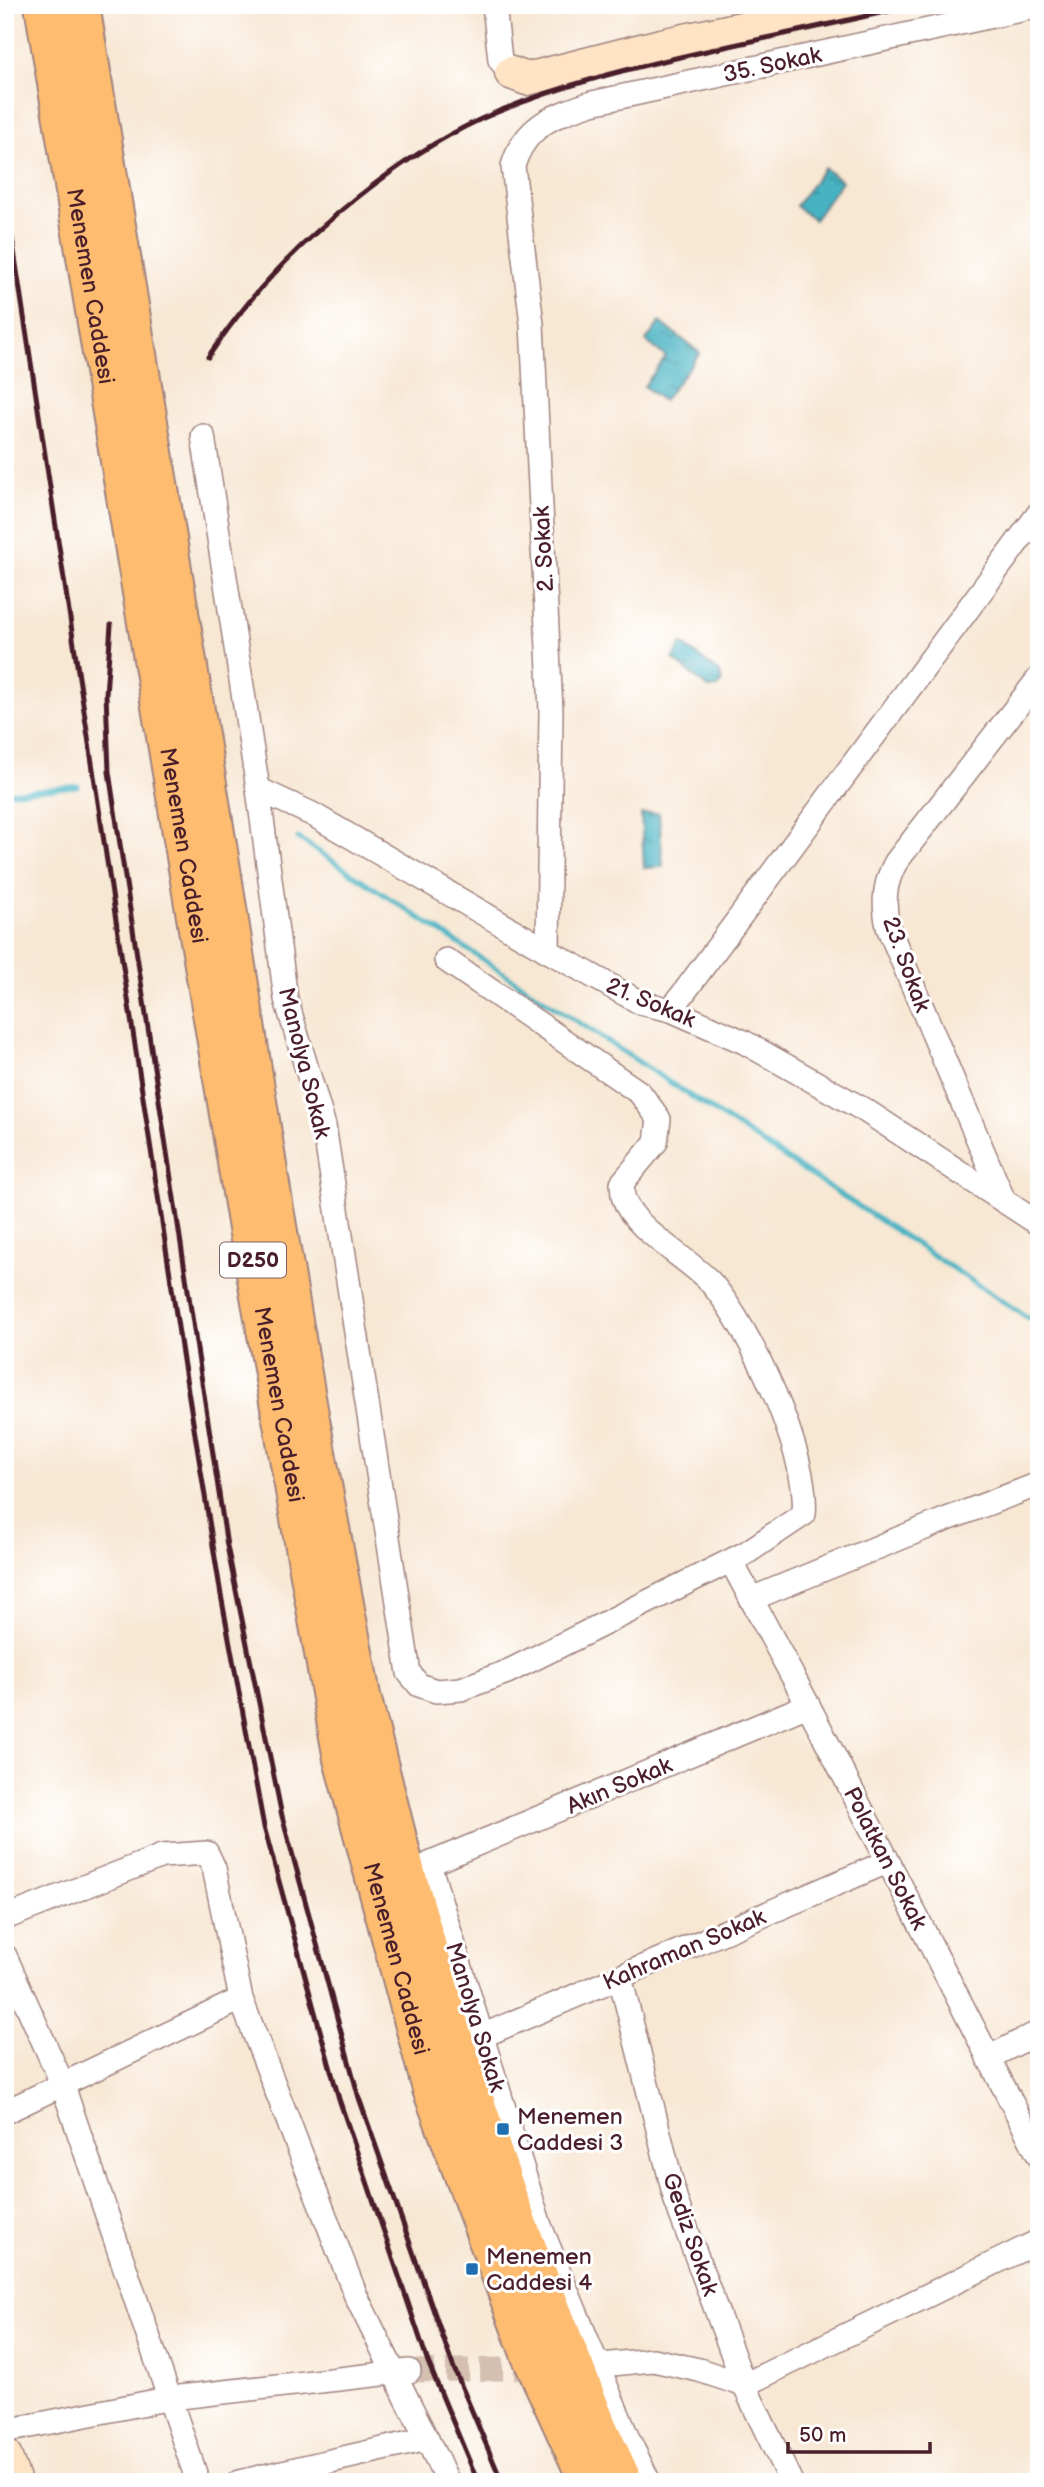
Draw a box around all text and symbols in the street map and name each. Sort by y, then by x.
street label: 35. Sokak [721,41,825,89]
street label: Menemen Caddesi [60,186,120,386]
street label: 2. Sokak [528,505,560,593]
street label: Menemen Caddesi [153,746,213,946]
street label: 23. Sokak [876,913,937,1017]
street label: 21. Sokak [602,972,700,1035]
street label: Manolya Sokak [272,985,337,1142]
road number: D250 [220,1242,286,1278]
street label: Menemen Caddesi [247,1304,310,1504]
street label: Akın Sokak [563,1751,677,1821]
street label: Polatkan Sokak [837,1782,933,1935]
street label: Menemen Caddesi [357,1859,435,2058]
street label: Kahraman Sokak [599,1903,771,1997]
street label: Manolya Sokak [439,1939,511,2096]
place label: Menemen Caddesi 3 [517,2103,624,2157]
marker: Menemen Caddesi 3 [495,2121,511,2137]
street label: Gediz Sokak [656,2169,724,2300]
place label: Menemen Caddesi 4 [486,2243,592,2297]
marker: Menemen Caddesi 4 [464,2261,480,2277]
scale bar [788,2410,930,2454]
text: 50 m [799,2423,846,2448]

